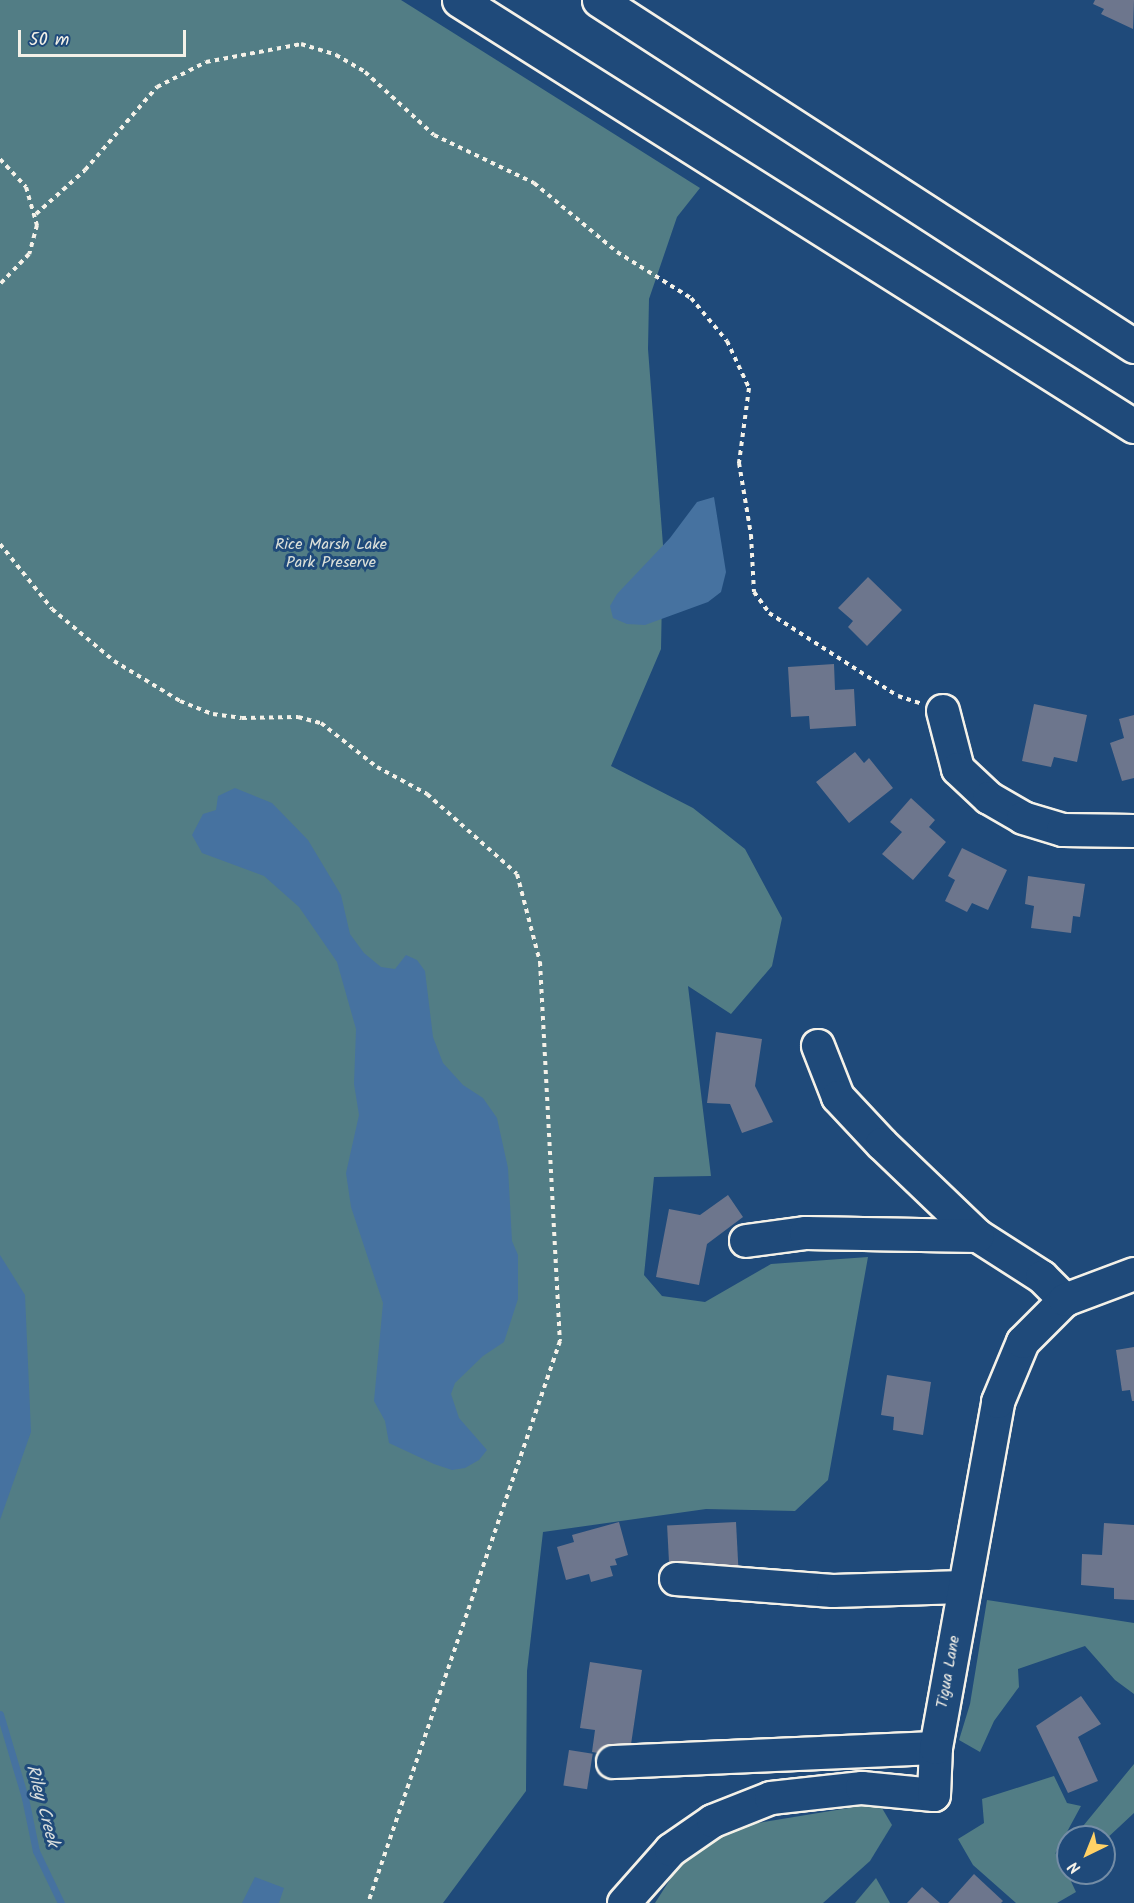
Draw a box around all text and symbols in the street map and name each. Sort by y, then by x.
scale bar [21,18,189,56]
text: 50 m [29,26,69,55]
park label: Rice Marsh Lake Park Preserve [275,535,387,573]
street label: Tigua Lane [933,1634,965,1710]
water label: Riley Creek [20,1762,62,1850]
north arrow [1056,1825,1116,1885]
text: N [1063,1854,1087,1880]

